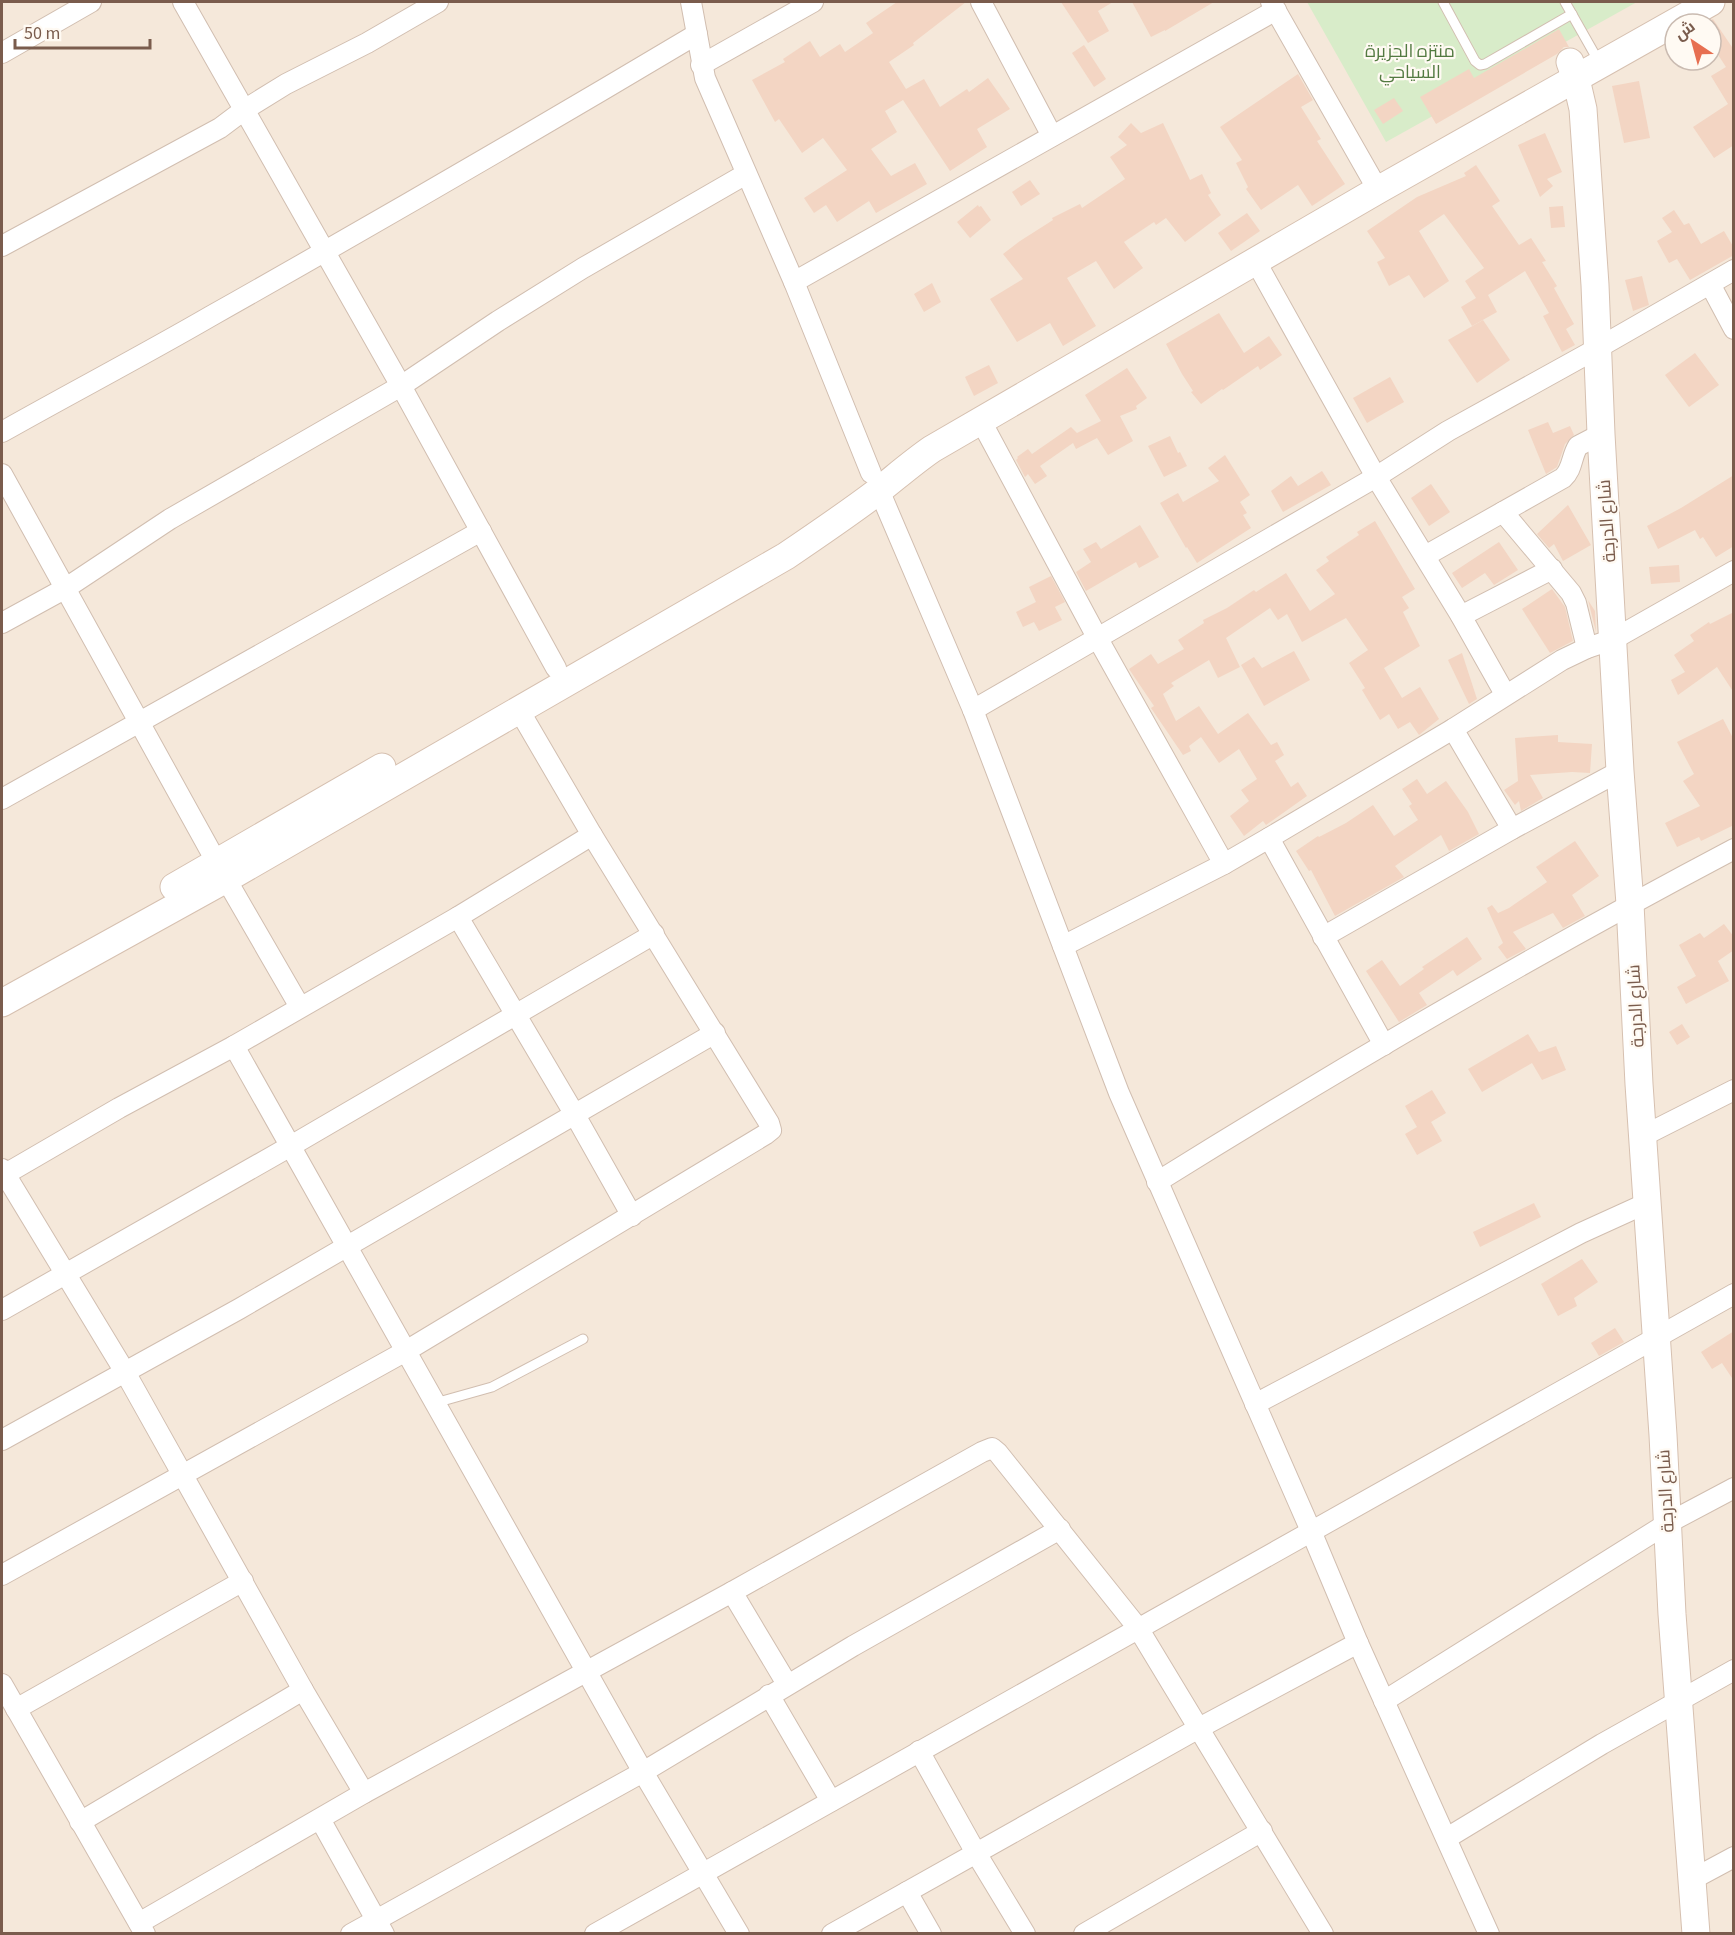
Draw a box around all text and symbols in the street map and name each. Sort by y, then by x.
scale bar [15,12,150,50]
north arrow [1663,12,1723,72]
text: ش [1670,16,1700,46]
text: 50 m [24,21,60,46]
park label: منتزه الجزيرة السياحي [1365,39,1455,86]
street label: شارع الدرجة [1592,479,1622,563]
street label: شارع الدرجة [1621,964,1651,1048]
street label: شارع الدرجة [1651,1449,1681,1533]

